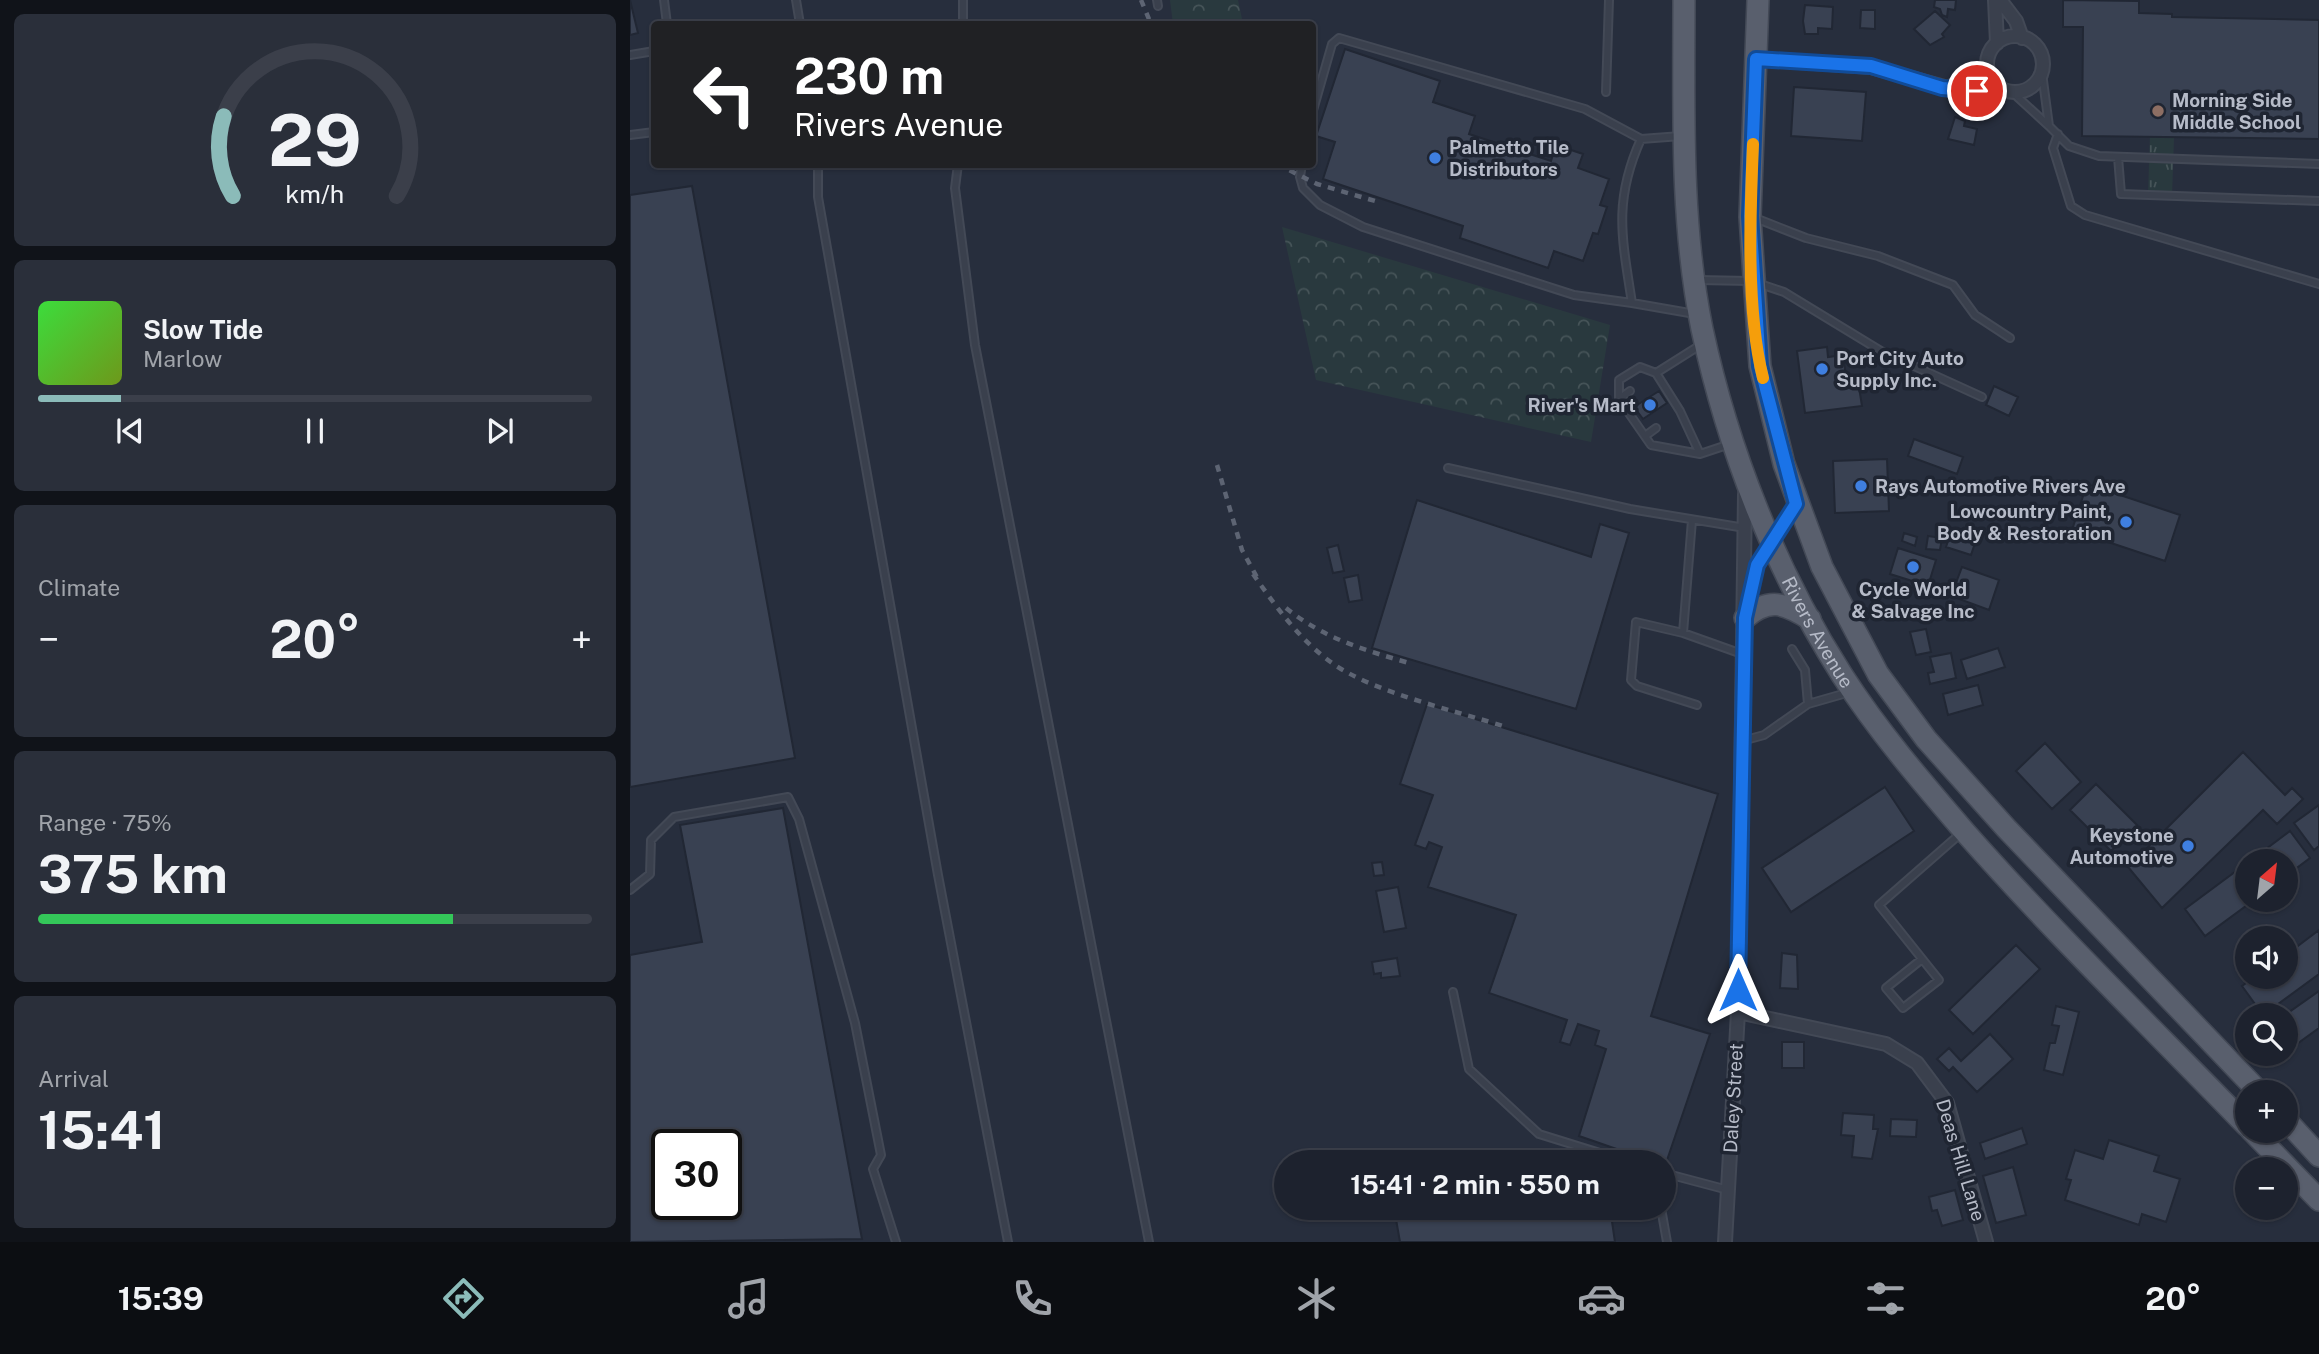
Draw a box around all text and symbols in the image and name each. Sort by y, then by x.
text: 230 m [794,47,944,105]
icon: left [679,49,770,140]
pin [1947,61,2007,121]
icon: arrive [1958,72,1996,110]
place label: Morning Side Middle School [2172,89,2301,133]
text: 29 [268,97,362,182]
marker: Morning Side Middle School [2150,103,2166,119]
text: Rivers Avenue [794,106,1003,143]
place label: Palmetto Tile Distributors [1449,136,1569,180]
marker: Palmetto Tile Distributors [1427,150,1443,166]
text: km/h [286,179,344,209]
text: Slow Tide [143,314,263,345]
text: Marlow [143,345,222,372]
place label: Port City Auto Supply Inc. [1836,347,1964,391]
marker: Port City Auto Supply Inc. [1814,361,1830,377]
place label: River's Mart [1527,394,1636,416]
marker: River's Mart [1642,397,1658,413]
icon: previous [111,412,149,450]
icon: pause [296,412,334,450]
icon: next [481,412,519,450]
place label: Rays Automotive Rivers Ave [1875,475,2126,497]
marker: Rays Automotive Rivers Ave [1853,478,1869,494]
place label: Lowcountry Paint, Body & Restoration [1937,500,2112,544]
marker: Lowcountry Paint, Body & Restoration [2118,514,2134,530]
marker: Cycle World & Salvage Inc [1905,559,1921,575]
street label: Rivers Avenue [1778,573,1858,692]
text: Climate [38,574,120,601]
place label: Cycle World & Salvage Inc [1851,578,1975,622]
text: 20° [269,609,361,670]
text: − [38,617,59,662]
text: + [571,617,592,662]
text: Range · 75% [38,809,172,836]
place label: Keystone Automotive [2069,824,2174,868]
marker: Keystone Automotive [2180,838,2196,854]
text: 375 km [38,844,228,905]
north arrow [2235,849,2298,912]
map controls [2235,849,2298,1220]
button: sound [2235,926,2298,989]
position arrow [1701,953,1775,1027]
button: search [2235,1003,2298,1066]
street label: Daley Street [1719,1043,1747,1153]
text: Arrival [38,1065,109,1092]
button: + [2235,1080,2298,1143]
street label: Deas Hill Lane [1932,1096,1990,1224]
text: 15:41 [38,1100,166,1161]
speed limit sign: 30 [651,1129,742,1220]
button: − [2235,1157,2298,1220]
text: 15:41 · 2 min · 550 m [1350,1169,1600,1200]
icon: directions [439,1274,488,1323]
icon: music [724,1274,773,1323]
icon: phone [1008,1274,1057,1323]
icon: climate [1292,1274,1341,1323]
icon: car [1577,1274,1626,1323]
icon: filters [1861,1274,1910,1323]
text: 15:39 [118,1280,204,1317]
text: 20° [2145,1280,2201,1317]

